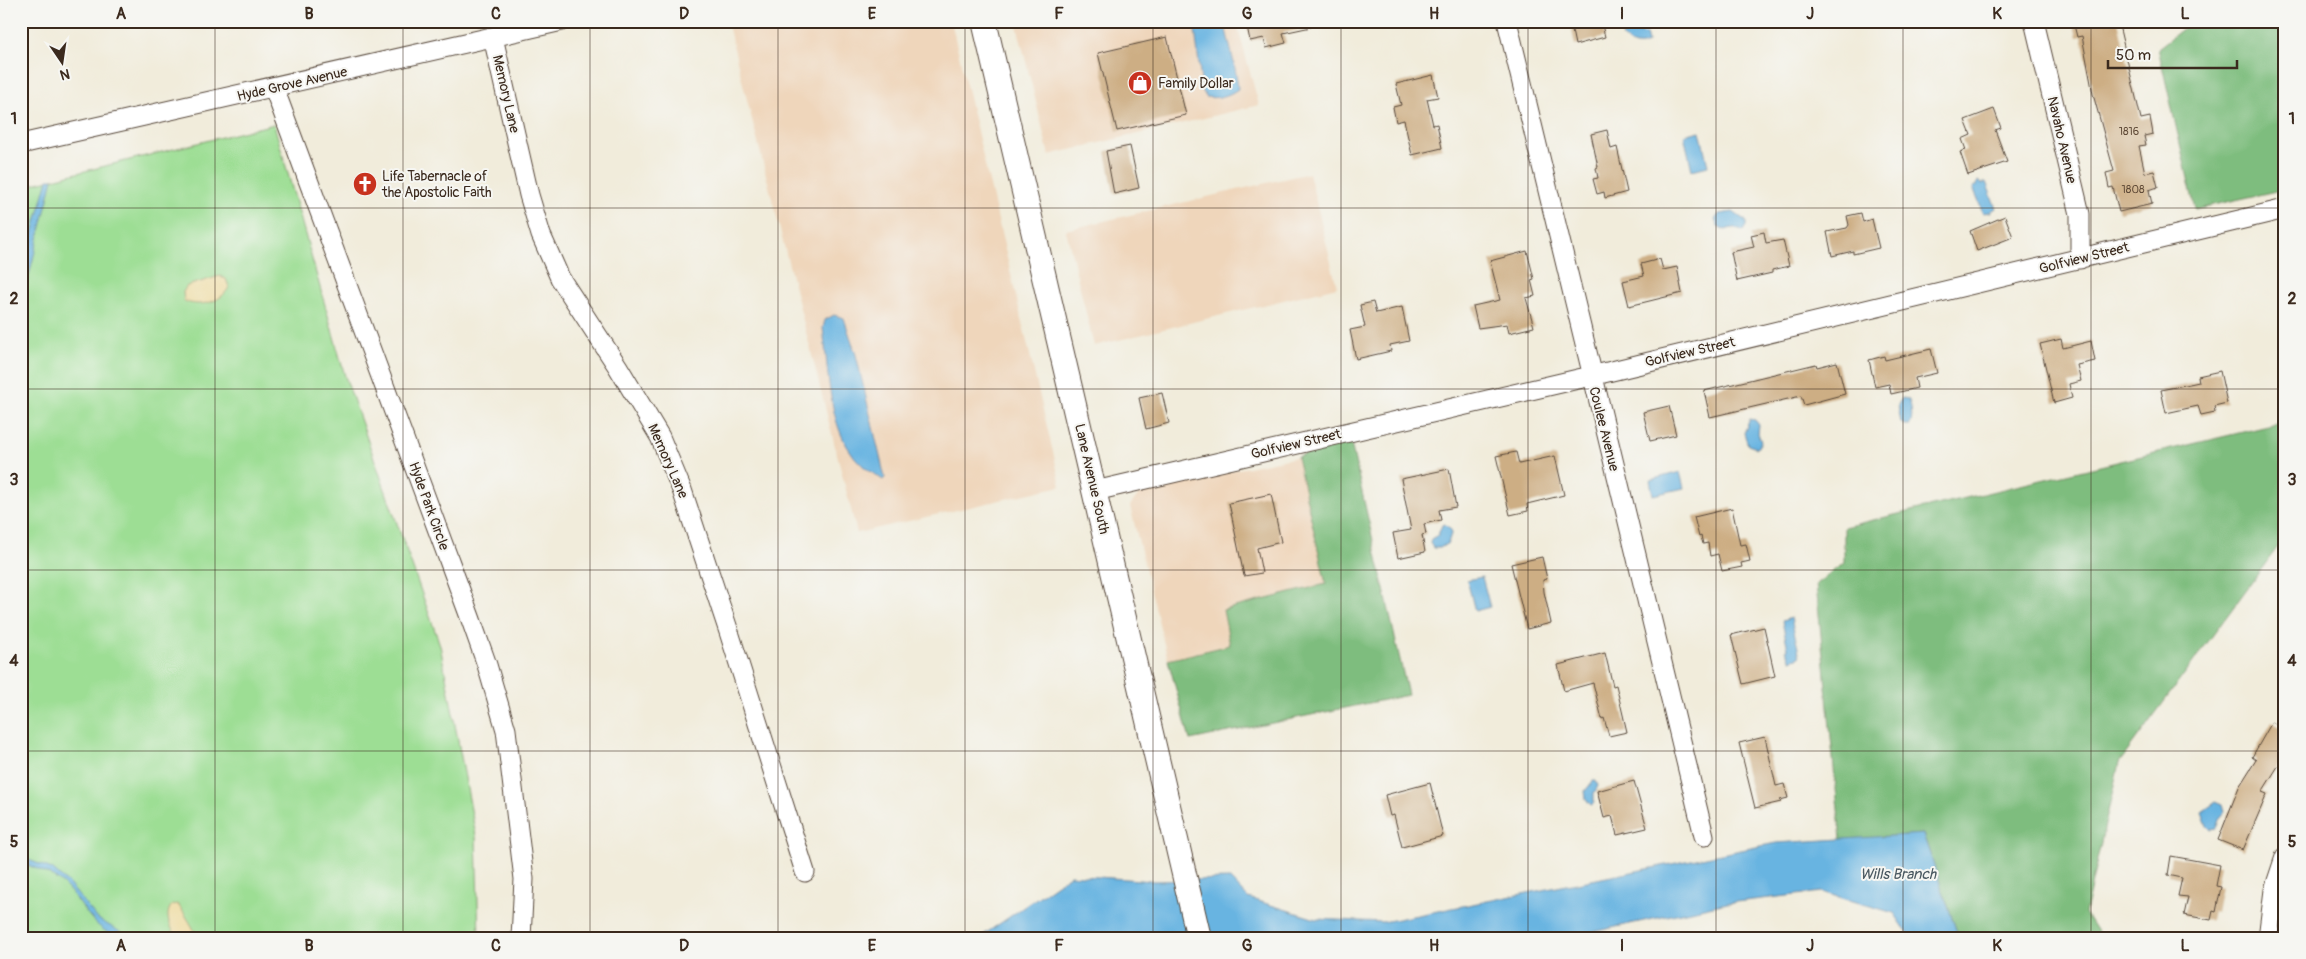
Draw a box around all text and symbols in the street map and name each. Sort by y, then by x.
text: A [116,4,127,24]
text: B [304,4,314,24]
text: C [491,4,501,24]
text: D [679,4,689,24]
text: E [868,4,877,24]
text: F [1054,4,1064,24]
text: G [1242,4,1253,24]
text: H [1429,4,1439,24]
text: I [1620,4,1624,24]
text: J [1806,4,1814,24]
text: K [1992,4,2002,24]
text: L [2180,4,2190,24]
north arrow [38,38,88,88]
scale bar [2108,38,2237,70]
text: 50 m [2116,46,2151,65]
street label: Memory Lane [489,53,523,135]
street label: Hyde Grove Avenue [235,63,349,105]
text: N [58,65,71,84]
shop icon: Family Dollar [1127,70,1153,96]
place label: Family Dollar [1158,75,1234,92]
street label: Navaho Avenue [2044,95,2080,185]
text: 1 [11,109,17,129]
text: 1 [2289,109,2295,129]
house number: 1816 [2119,125,2139,138]
place label: Life Tabernacle of the Apostolic Faith [381,168,492,201]
church icon: Life Tabernacle of the Apostolic Faith [352,171,378,197]
house number: 1808 [2122,183,2145,196]
street label: Golfview Street [2037,239,2131,277]
text: 2 [10,289,19,309]
text: 2 [2288,289,2297,309]
street label: Golfview Street [1643,333,1737,371]
street label: Coulee Avenue [1585,385,1623,473]
street label: Memory Lane [644,421,692,501]
street label: Lane Avenue South [1071,422,1113,536]
street label: Golfview Street [1249,425,1343,463]
street label: Hyde Park Circle [405,459,453,553]
text: 3 [10,470,19,490]
text: 3 [2288,470,2297,490]
text: 4 [9,651,19,671]
text: 4 [2287,651,2297,671]
text: 5 [10,832,19,852]
text: 5 [2288,832,2297,852]
water label: Wills Branch [1860,865,1937,884]
text: A [116,936,127,956]
text: B [304,936,314,956]
text: C [491,936,501,956]
text: D [679,936,689,956]
text: E [868,936,877,956]
text: F [1054,936,1064,956]
text: G [1242,936,1253,956]
text: H [1429,936,1439,956]
text: I [1620,936,1624,956]
text: J [1806,936,1814,956]
text: K [1992,936,2002,956]
text: L [2180,936,2190,956]

